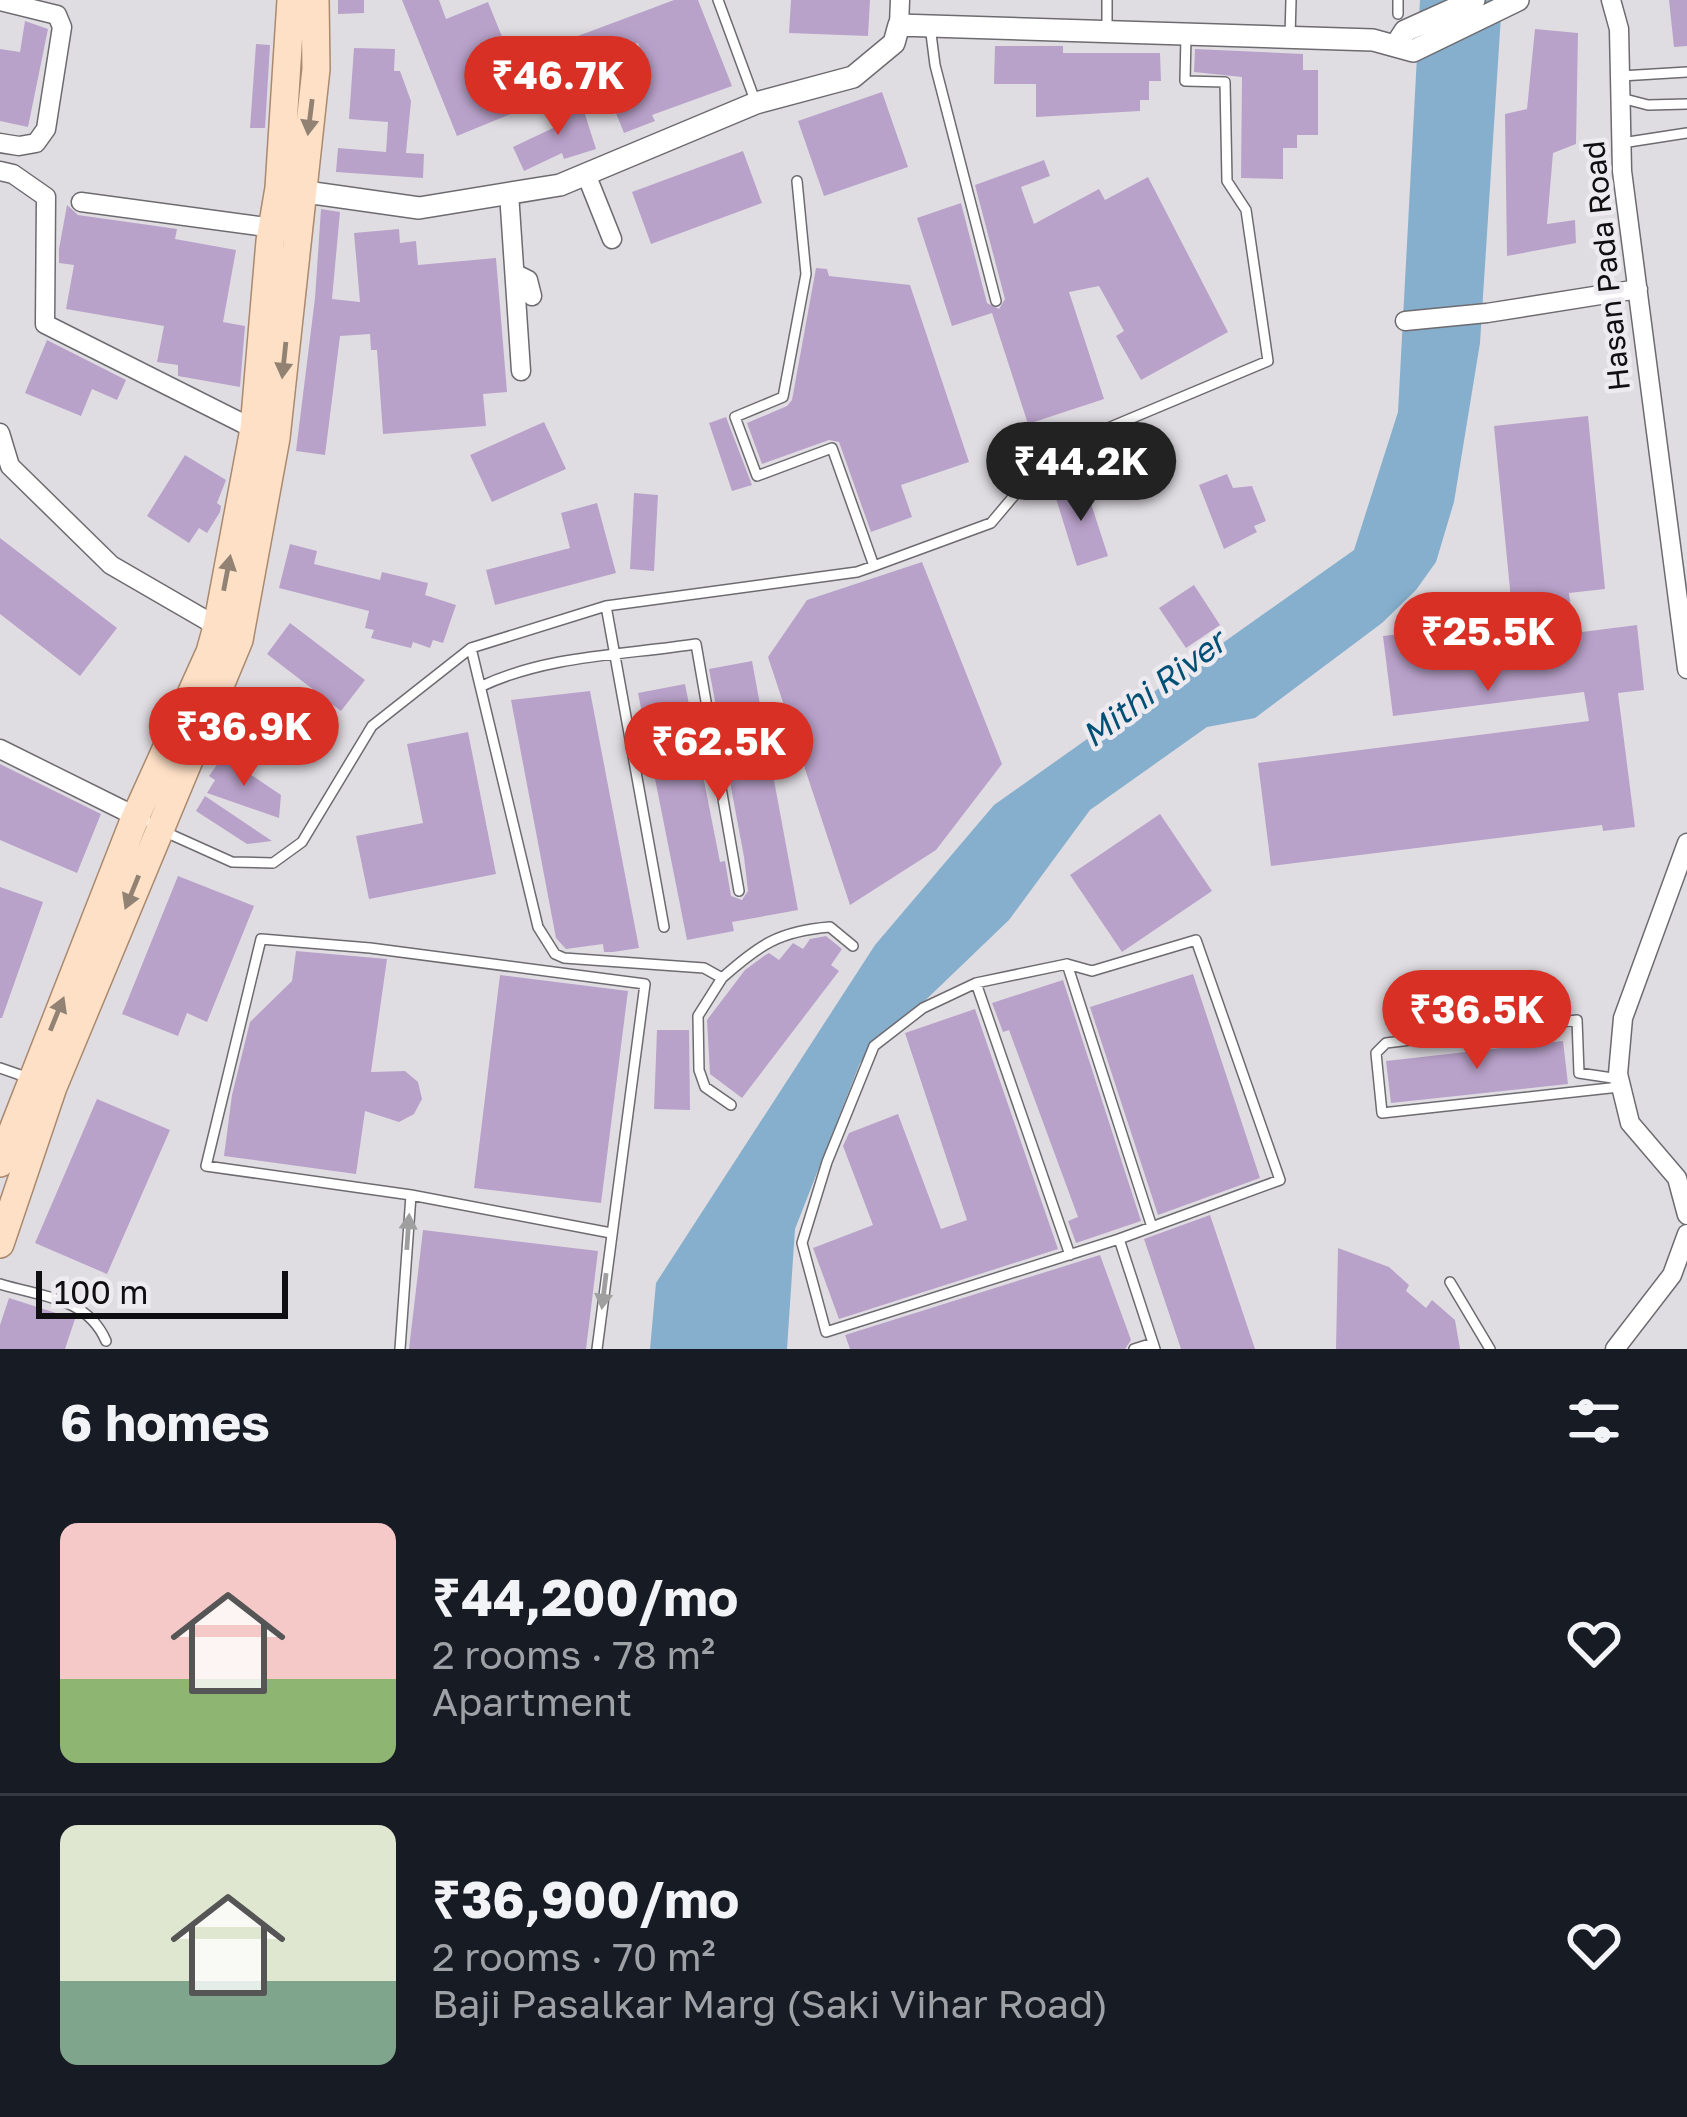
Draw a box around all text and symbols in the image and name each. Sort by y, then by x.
pin: ₹46.7K [460,36,656,138]
text: ₹46.7K [491,51,625,98]
one-way arrow [300,99,319,136]
street label: Hasan Pada Road [1575,139,1637,393]
one-way arrow [275,342,294,379]
pin: ₹44.2K [983,422,1179,524]
text: ₹44.2K [1013,437,1149,484]
one-way arrow [218,554,237,592]
pin: ₹25.5K [1390,592,1586,694]
text: ₹25.5K [1421,607,1555,654]
water label: Mithi River [1074,619,1235,754]
pin: ₹36.9K [146,687,342,789]
text: ₹36.9K [176,702,312,749]
pin: ₹62.5K [621,702,817,804]
text: ₹62.5K [651,717,787,764]
one-way arrow [122,875,141,911]
pin: ₹36.5K [1379,970,1575,1072]
text: ₹36.5K [1409,985,1545,1032]
one-way arrow [48,996,67,1032]
one-way arrow [399,1213,418,1250]
scale bar [36,1265,288,1318]
text: 100 m [54,1272,148,1311]
one-way arrow [594,1273,613,1310]
icon: filters [1561,1388,1627,1454]
text: 6 homes [60,1391,270,1452]
text: ₹44,200/mo [432,1566,738,1627]
icon: home [156,1571,300,1715]
icon: heart [1561,1610,1627,1676]
text: 2 rooms · 78 m² [432,1631,715,1678]
text: Apartment [432,1678,632,1725]
text: ₹36,900/mo [432,1868,739,1929]
icon: home [156,1873,300,2017]
icon: heart [1561,1912,1627,1978]
text: 2 rooms · 70 m² [432,1933,716,1980]
text: Baji Pasalkar Marg (Saki Vihar Road) [432,1980,1108,2027]

